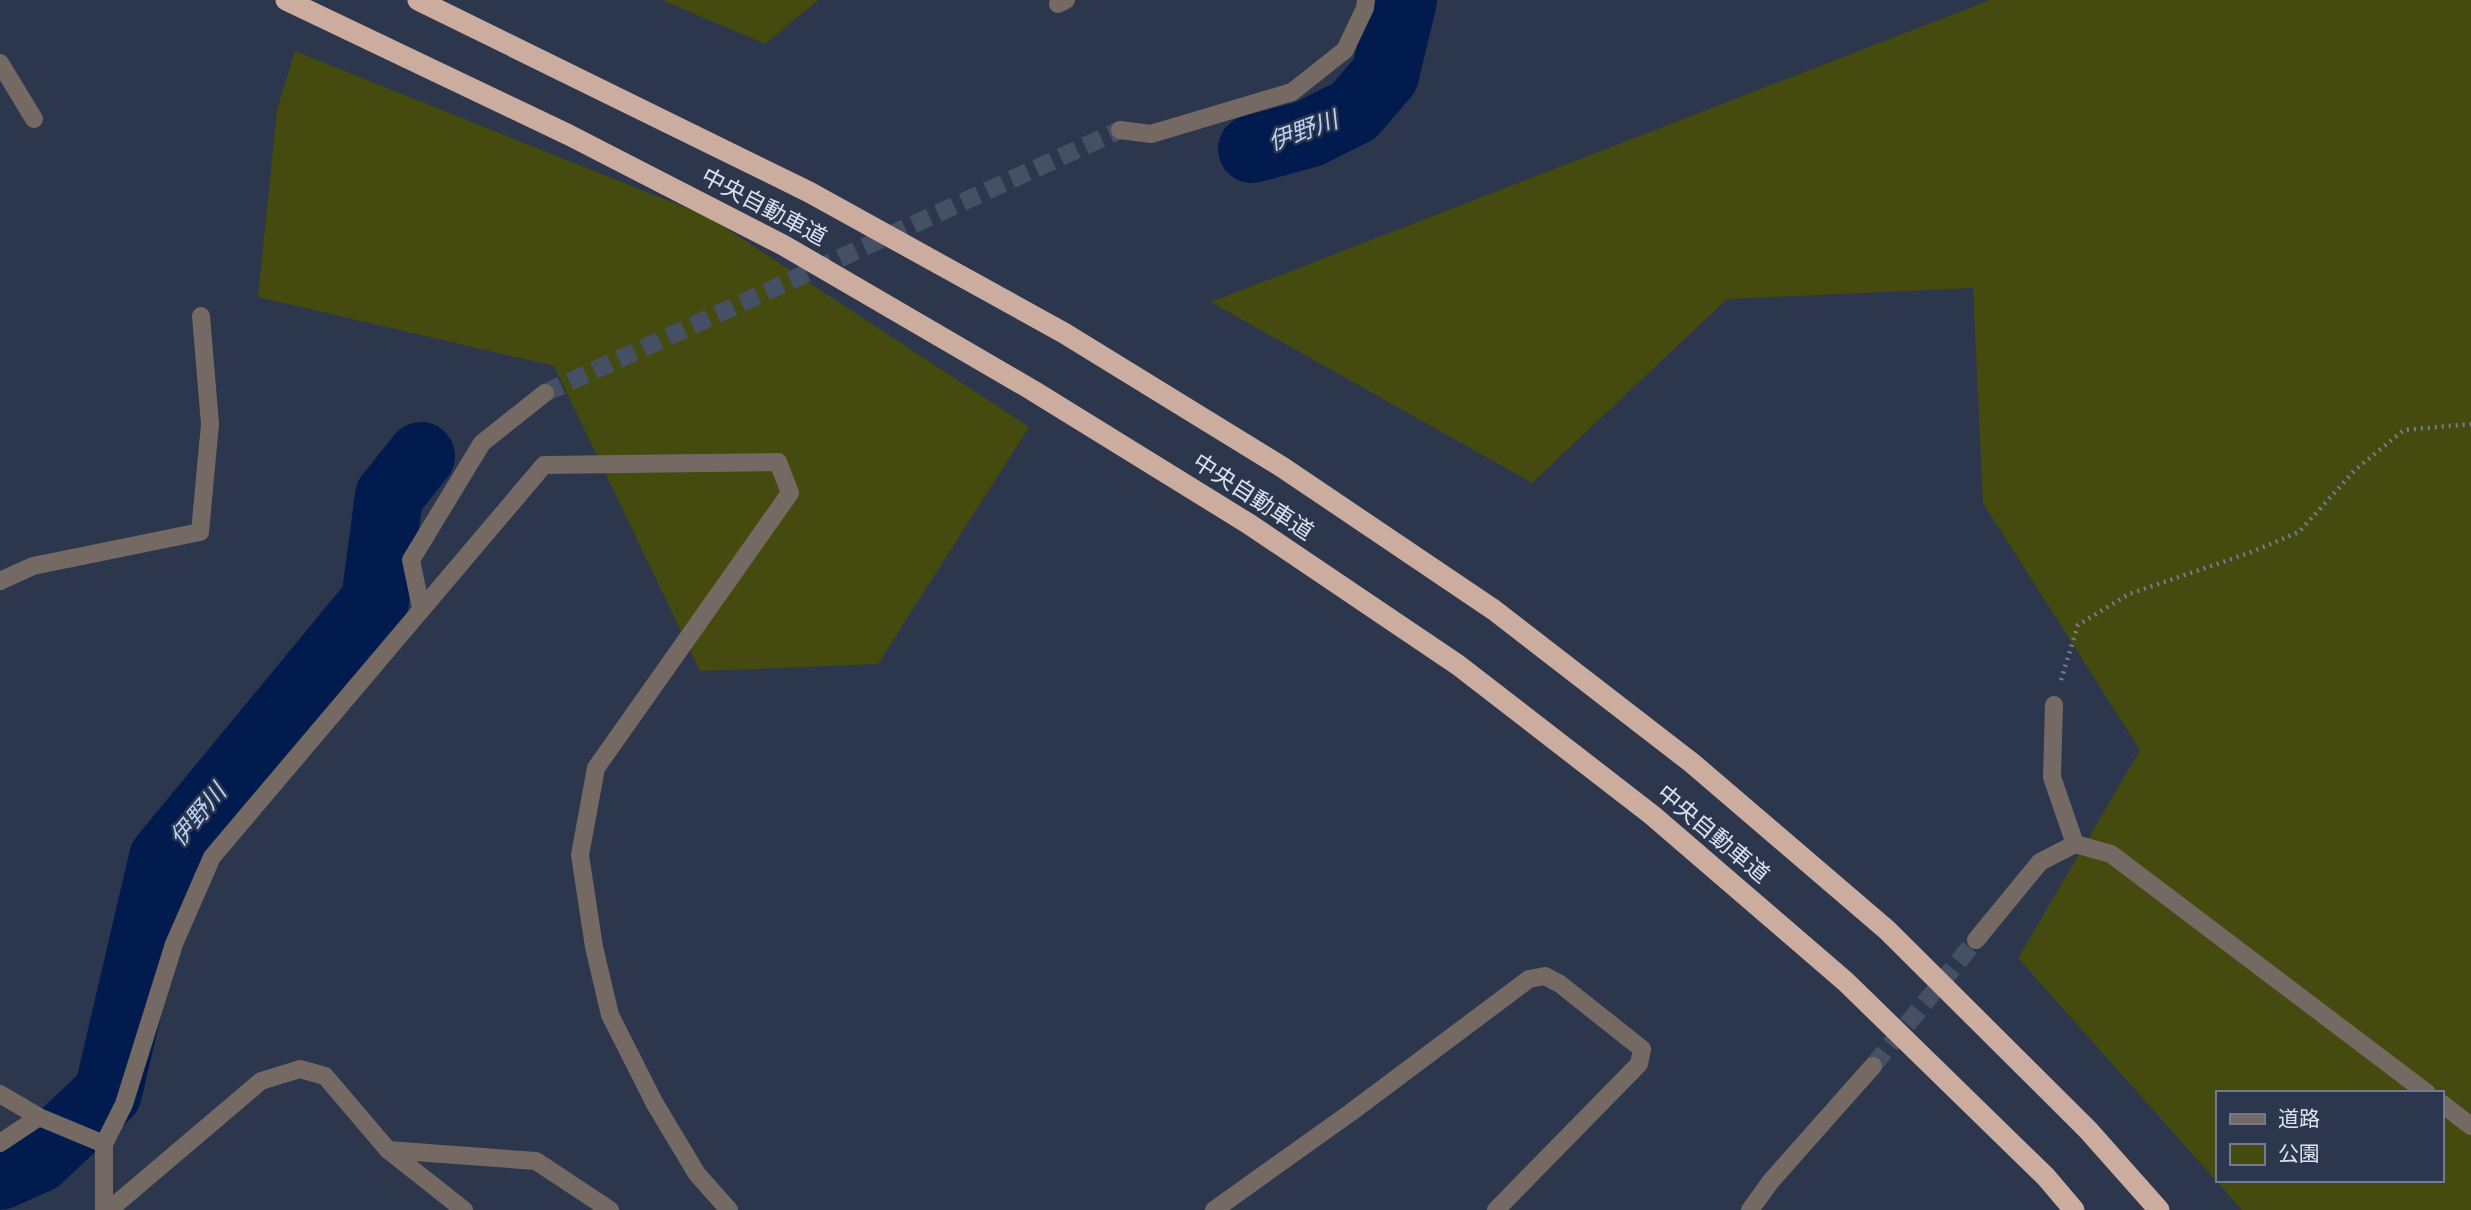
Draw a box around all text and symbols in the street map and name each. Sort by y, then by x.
water label: 伊野川 [1264,105,1344,156]
street label: 中央自動車道 [697,163,831,251]
street label: 中央自動車道 [1188,448,1318,546]
water label: 伊野川 [164,776,234,852]
street label: 中央自動車道 [1651,779,1775,889]
legend [2216,1091,2443,1182]
text: 道路 [2278,1106,2320,1131]
text: 公園 [2278,1141,2320,1166]

